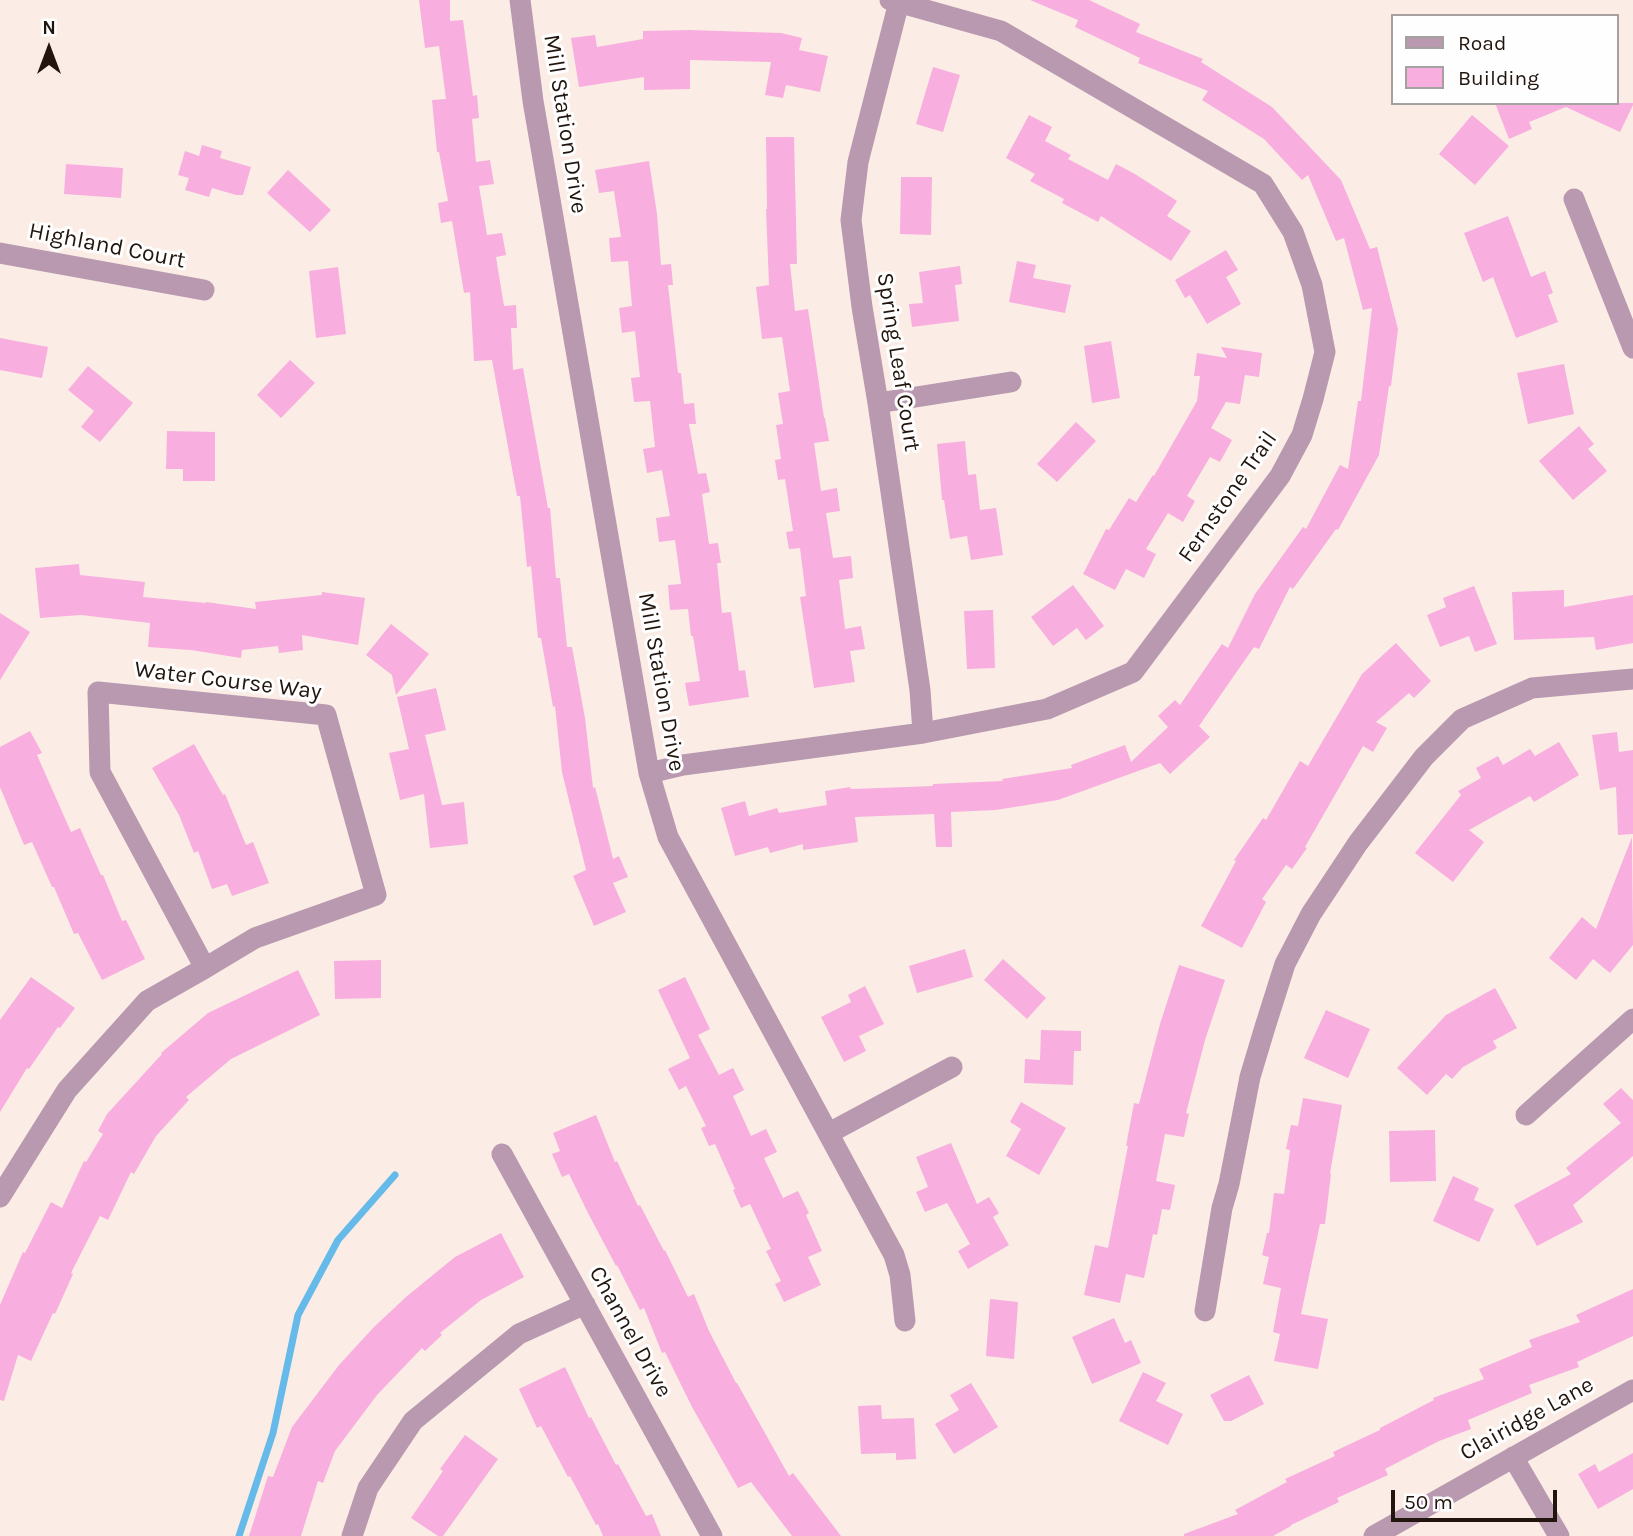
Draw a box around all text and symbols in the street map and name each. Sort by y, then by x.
north arrow [14,14,84,84]
legend [1392,14,1619,105]
text: N [42,17,56,39]
text: Road [1458,31,1506,55]
street label: Mill Station Drive [537,32,593,216]
text: Building [1458,66,1539,90]
street label: Highland Court [26,217,188,275]
street label: Spring Leaf Court [870,270,926,454]
street label: Fernstone Trail [1173,426,1283,568]
street label: Mill Station Drive [632,590,690,774]
street label: Water Course Way [133,656,323,706]
street label: Channel Drive [583,1262,677,1402]
street label: Clairidge Lane [1455,1371,1599,1467]
scale bar [1395,1476,1561,1520]
text: 50 m [1404,1490,1453,1514]

